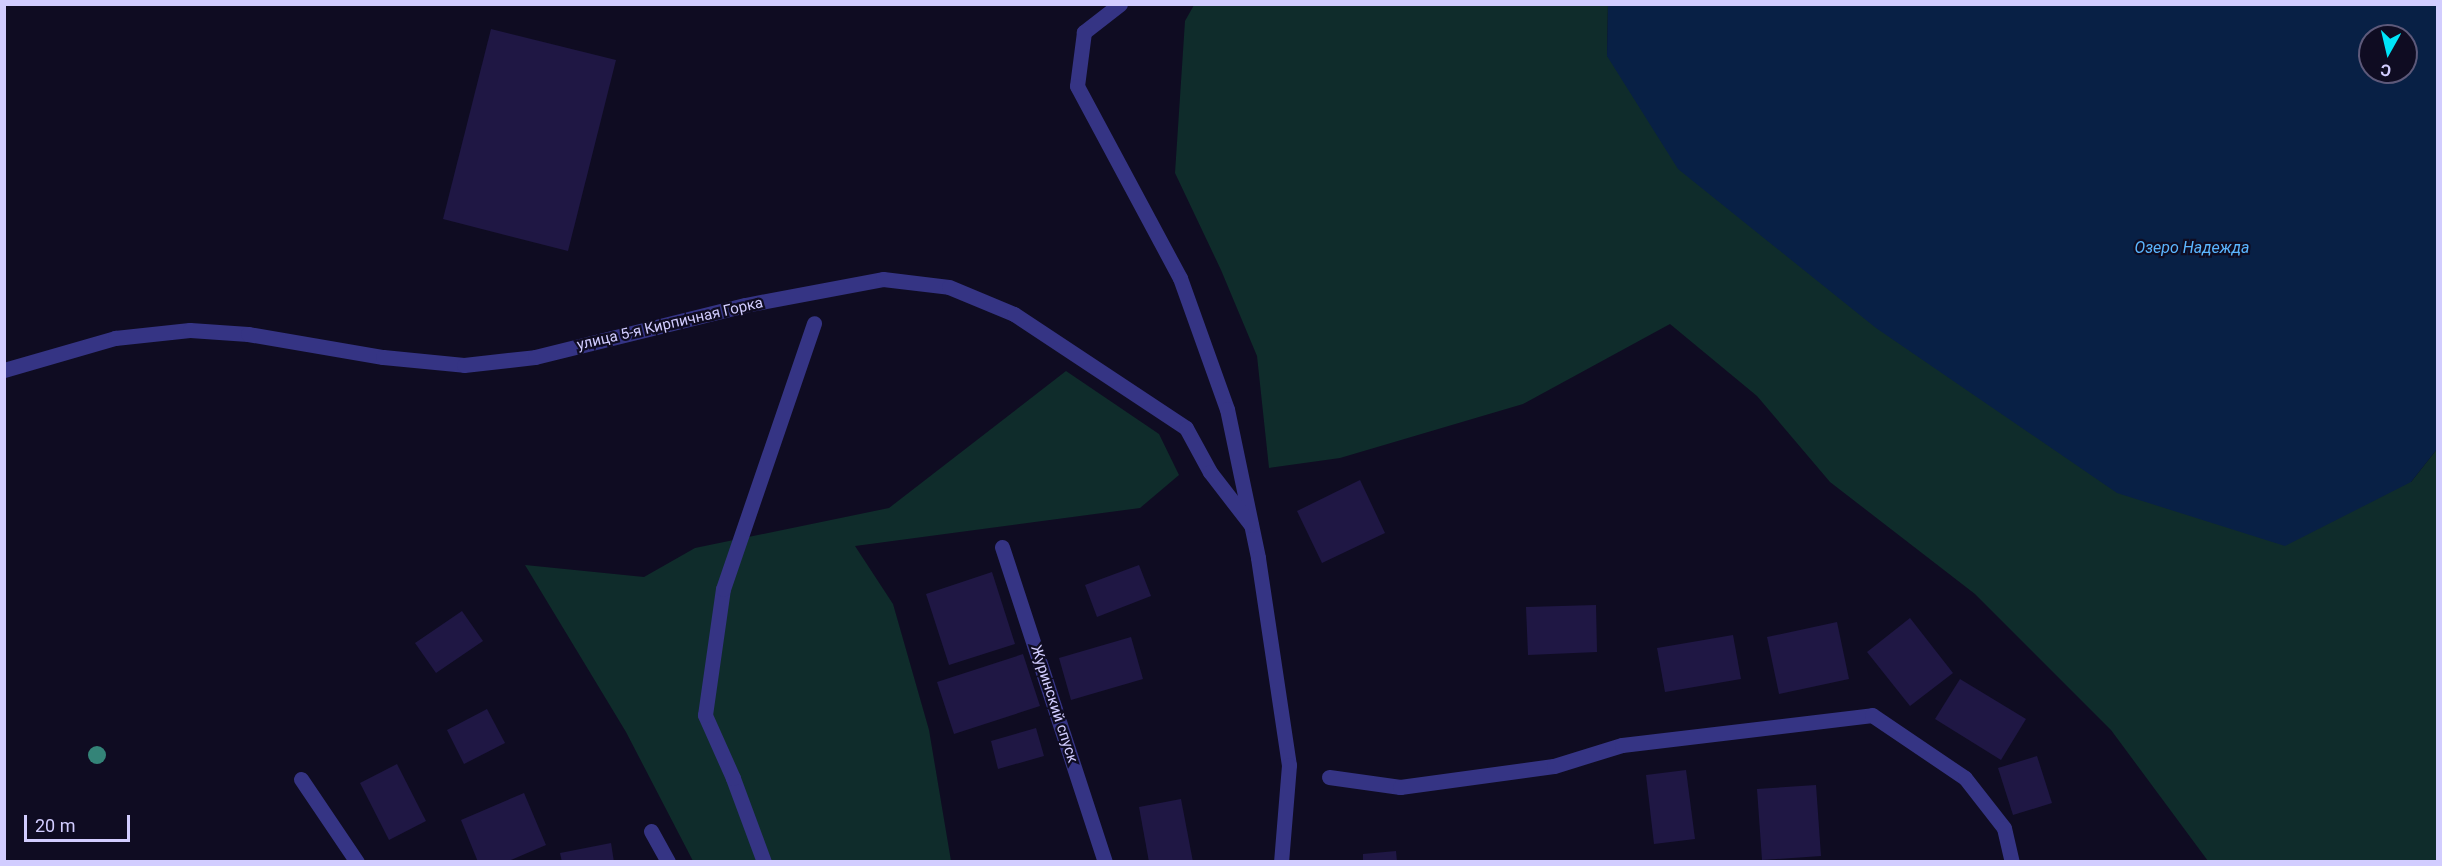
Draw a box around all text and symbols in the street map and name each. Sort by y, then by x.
north arrow [2358,24,2418,84]
text: С [2379,60,2392,80]
water label: Озеро Надежда [2134,238,2250,258]
street label: улица 5-я Кирпичная Горка [575,294,765,354]
street label: Журинский спуск [1026,643,1082,765]
scale bar [27,803,134,841]
text: 20 m [35,815,75,836]

